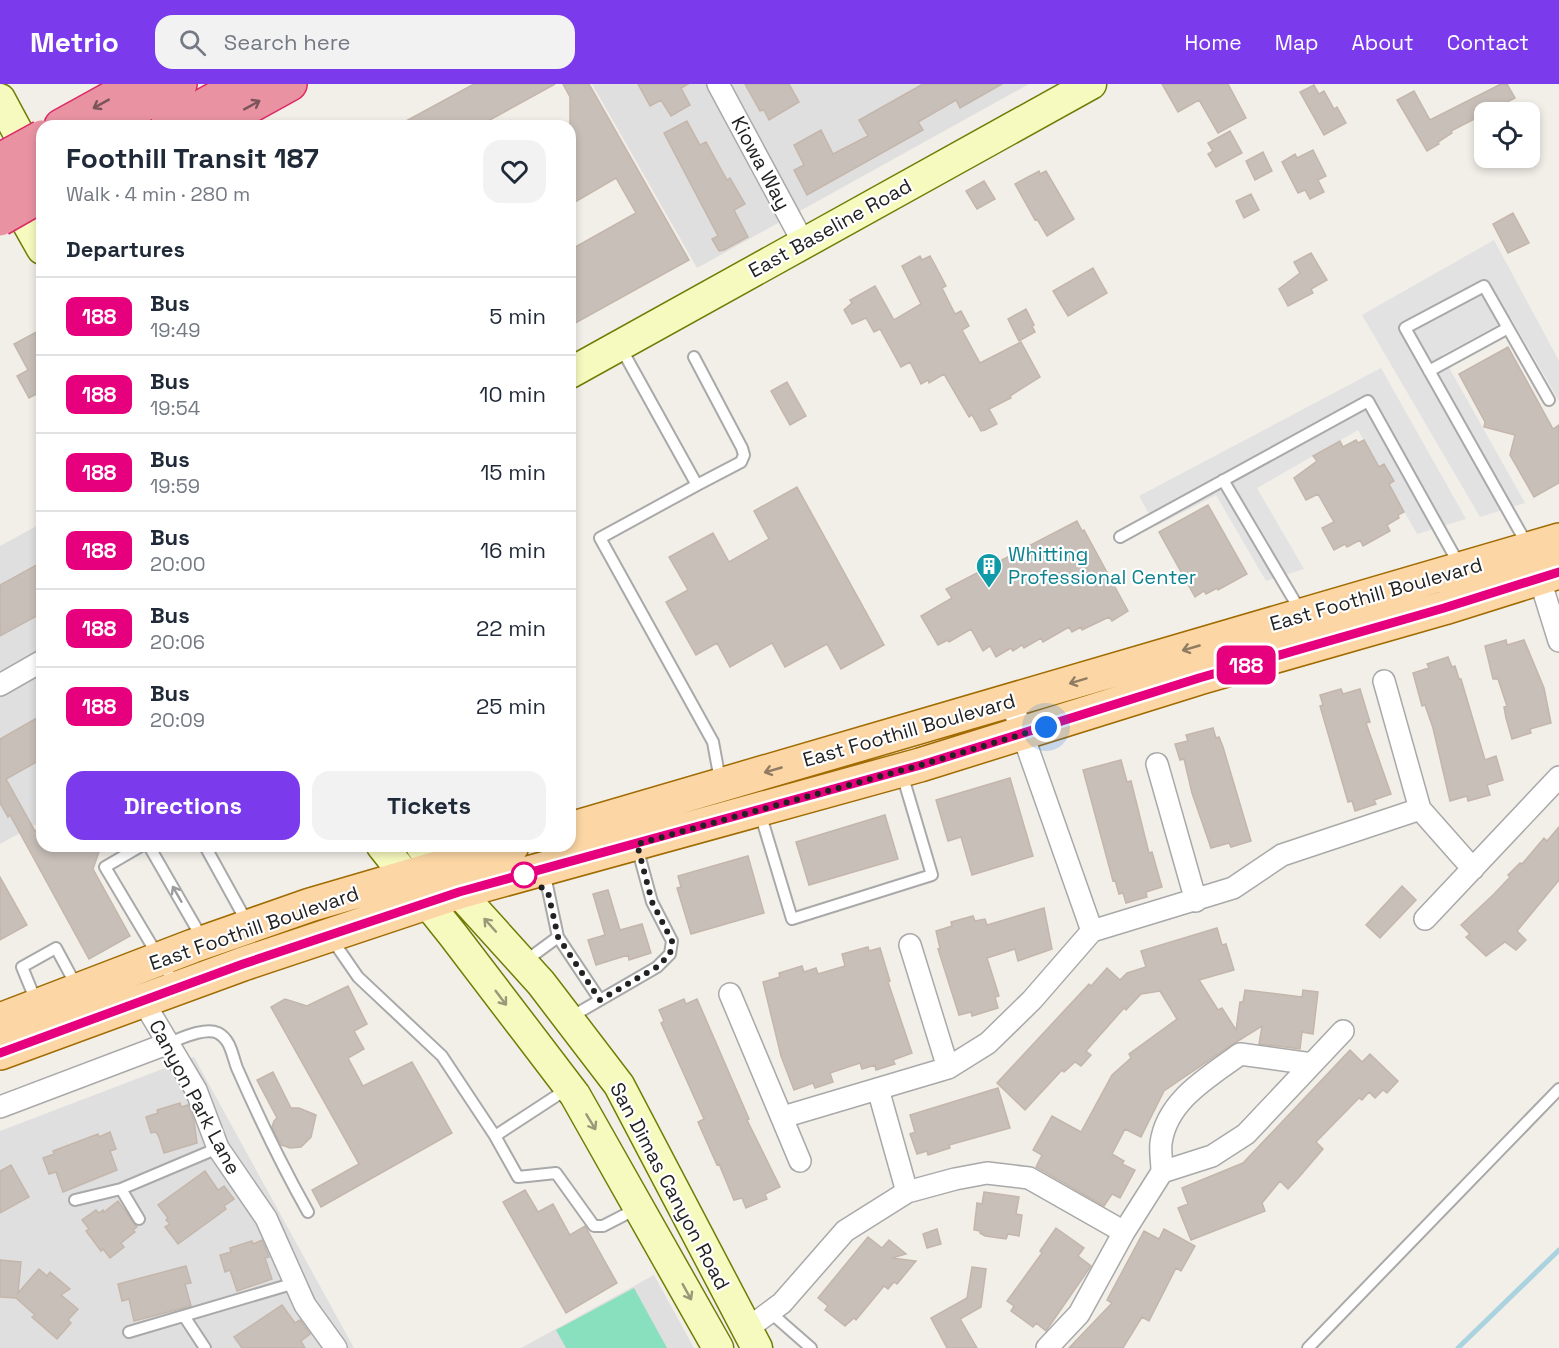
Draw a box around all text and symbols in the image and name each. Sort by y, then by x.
search box [155,15,575,69]
text: Metrio [30,24,119,60]
icon: search [176,26,209,59]
text: Search here [224,28,351,56]
text: Home [1184,29,1242,56]
text: Map [1275,29,1319,56]
text: About [1352,29,1414,56]
text: Contact [1447,29,1529,56]
one-way arrow [93,98,110,110]
one-way arrow [243,99,260,111]
map controls [1474,102,1540,168]
button: locate [1474,102,1540,168]
street label: Kiowa Way [725,112,797,214]
text: Foothill Transit 187 [66,140,319,176]
button: heart [483,140,546,203]
street label: East Baseline Road [744,172,916,284]
text: Walk · 4 min · 280 m [66,181,250,207]
text: Departures [66,235,185,263]
text: Bus [150,289,190,317]
text: 5 min [489,302,546,330]
text: 188 [82,303,116,330]
text: 19:49 [150,317,200,343]
text: Bus [150,367,190,395]
text: 10 min [479,380,546,408]
text: 188 [82,381,116,408]
text: 19:54 [150,395,200,421]
text: Bus [150,445,190,473]
text: 15 min [480,458,546,486]
text: 188 [82,459,116,486]
text: 19:59 [150,473,200,499]
text: Bus [150,523,190,551]
text: 16 min [480,536,546,564]
text: 188 [82,537,116,564]
place label: Whitting Professional Center [1008,541,1196,590]
text: 20:00 [150,551,206,577]
building icon: Whitting Professional Center [974,551,1004,589]
street label: East Foothill Boulevard [1267,551,1485,637]
text: Bus [150,601,190,629]
text: 22 min [476,614,546,642]
text: 188 [82,615,116,642]
text: 20:06 [150,629,205,655]
one-way arrow [1182,642,1201,654]
line badge: 188 [1212,646,1280,684]
text: 188 [1229,652,1263,679]
one-way arrow [1069,676,1088,687]
text: Bus [150,679,190,707]
street label: East Foothill Boulevard [800,687,1018,773]
text: 25 min [476,692,546,720]
text: 188 [82,693,116,720]
text: 20:09 [150,707,205,733]
your location [1031,712,1061,742]
one-way arrow [764,765,783,776]
button: Directions [66,771,300,840]
button: Tickets [312,771,546,840]
unlabelled marker [511,862,537,888]
street label: East Foothill Boulevard [146,880,362,976]
one-way arrow [170,886,182,903]
one-way arrow [483,918,497,933]
one-way arrow [495,989,508,1005]
street label: Canyon Park Lane [143,1015,247,1179]
street label: San Dimas Canyon Road [604,1078,736,1294]
one-way arrow [585,1113,597,1130]
one-way arrow [681,1283,693,1300]

